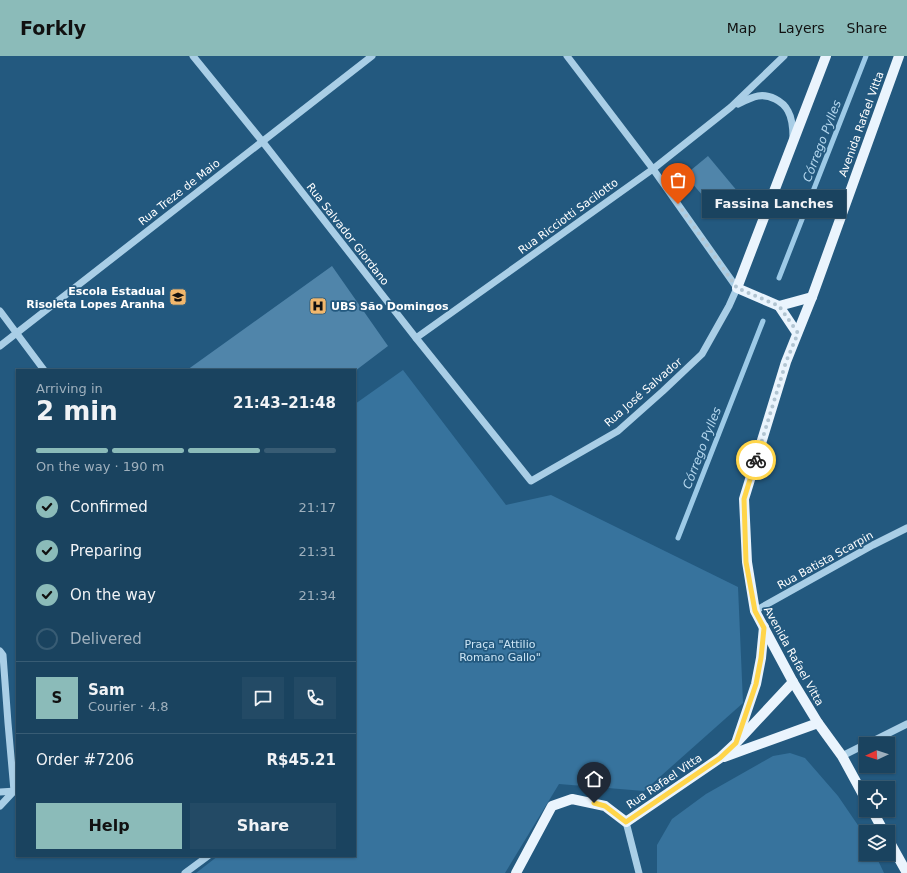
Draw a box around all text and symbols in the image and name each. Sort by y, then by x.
text: Forkly [20,17,86,39]
text: Map [727,20,756,36]
text: Layers [778,20,825,36]
text: Share [847,20,887,36]
street label: Avenida Rafael Vitta [836,70,887,179]
water label: Córrego Pylles [800,98,844,184]
street label: Rua Treze de Maio [136,156,223,228]
pin [661,163,695,204]
icon: bag [667,169,689,191]
street label: Rua Ricciotti Sacilotto [516,176,621,257]
street label: Rua Salvador Giordano [304,181,392,288]
callout: Fassina Lanches [702,190,846,218]
text: Fassina Lanches [714,196,834,211]
place label: Escola Estadual Risoleta Lopes Aranha [26,285,165,311]
school or university icon: Escola Estadual Risoleta Lopes Aranha [168,287,188,307]
hospital icon: UBS São Domingos [308,296,328,316]
place label: UBS São Domingos [331,300,449,313]
street label: Rua José Salvador [602,355,685,430]
text: Arriving in [36,381,103,396]
text: 21:43–21:48 [233,394,336,412]
text: 2 min [36,396,118,426]
water label: Córrego Pylles [680,405,724,491]
courier [736,440,776,480]
icon: bike [745,449,767,471]
text: On the way · 190 m [36,459,164,474]
icon: check [36,496,58,518]
text: Confirmed [70,498,148,516]
text: 21:17 [299,500,336,515]
street label: Rua Batista Scarpin [775,529,875,592]
icon: check [36,540,58,562]
text: Preparing [70,542,142,560]
text: 21:31 [299,544,336,559]
icon: check [36,584,58,606]
text: On the way [70,586,156,604]
text: 21:34 [299,588,336,603]
street label: Avenida Rafael Vitta [761,604,826,708]
text: Delivered [70,630,142,648]
park label: Praça "Attilio Romano Gallo" [459,638,541,664]
button: chat [242,677,284,719]
button: phone [294,677,336,719]
text: Sam [88,681,125,699]
text: S [52,689,62,707]
text: Courier · 4.8 [88,699,169,714]
north arrow [859,737,895,773]
map controls [859,737,895,861]
text: Order #7206 [36,751,134,769]
text: R$45.21 [267,751,336,769]
street label: Rua Rafael Vitta [624,751,704,811]
pin [577,762,611,803]
icon: home [583,768,605,790]
button: locate [859,781,895,817]
button: Help [36,803,182,849]
button: Share [190,803,336,849]
button: layers [859,825,895,861]

